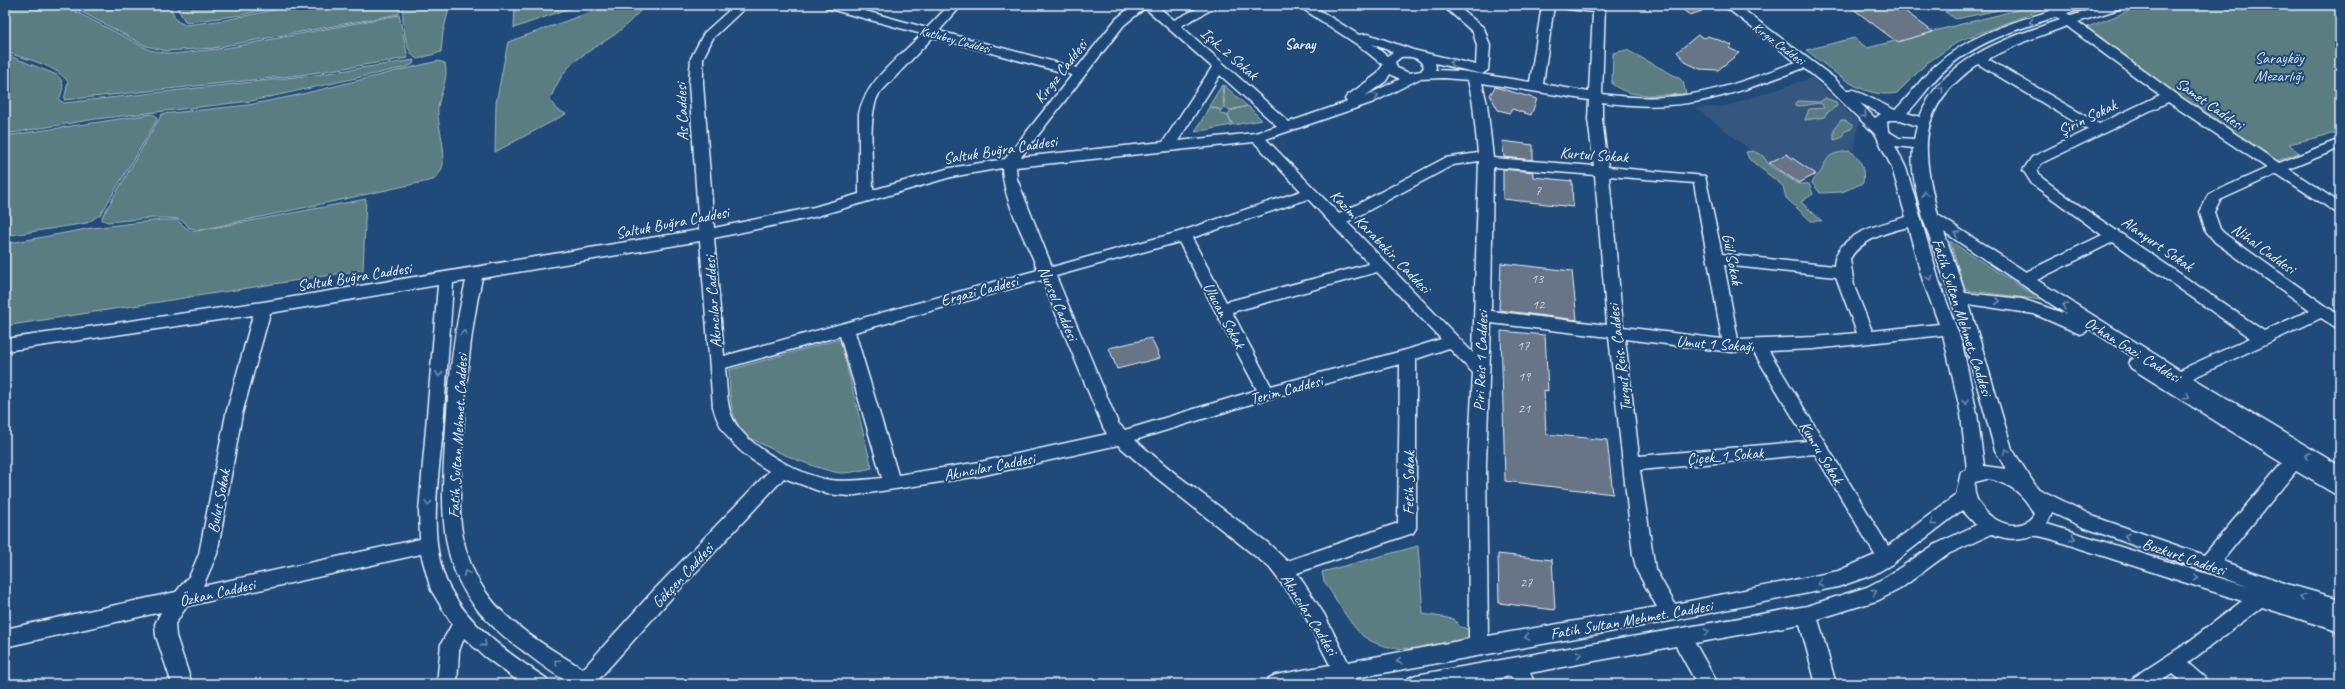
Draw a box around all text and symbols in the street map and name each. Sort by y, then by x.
one-way arrow [2028,17,2035,26]
street label: Kırgız Caddesi [1749,19,1809,69]
street label: Kutlubey Caddesi [918,23,993,57]
street label: Işık_2 Sokak [1196,23,1263,85]
street label: Kırgız Caddesi [1030,34,1093,107]
district label: Saray [1285,35,1317,54]
park label: Sarayköy Mezarlığı [2254,48,2305,86]
one-way arrow [1449,60,1455,68]
street label: Samet Caddesi [2172,73,2249,136]
street label: As Caddesi [671,81,693,141]
one-way arrow [1937,86,1944,94]
one-way arrow [1372,93,1380,101]
street label: Şirin Sokak [2055,95,2121,141]
one-way arrow [1859,110,1867,118]
street label: Saltuk Buğra Caddesi [942,131,1060,169]
street label: Kurtul Sokak [1559,143,1630,167]
house number: 7 [1535,182,1542,199]
street label: Kazım Karabekir. Caddesi [1326,186,1436,299]
one-way arrow [1921,190,1930,197]
street label: Saltuk Buğra Caddesi [614,202,732,244]
street label: Alanyurt Sokak [2118,212,2198,277]
street label: Nihal Caddesi [2228,219,2301,280]
street label: Gül Sokak [1717,232,1747,288]
one-way arrow [1954,232,1961,239]
street label: Fatih Sultan Mehmet. Caddesi [1927,236,1998,400]
street label: Akıncılar Caddesi [700,253,726,349]
street label: Saltuk Buğra Caddesi [296,258,414,296]
street label: Nursel Caddesi [1033,263,1083,345]
house number: 13 [1531,270,1545,287]
street label: Ergazi Caddesi [938,271,1022,311]
one-way arrow [1925,274,1934,281]
street label: Ulucan Sokak [1198,279,1250,353]
house number: 12 [1532,296,1546,313]
one-way arrow [1995,297,2001,306]
street label: Turgut Reis. Caddesi [1603,301,1637,413]
one-way arrow [2062,303,2069,311]
street label: Piri Reis 1 Caddesi [1469,308,1493,412]
street label: Orhan Gazi. Caddesi [2081,312,2186,388]
one-way arrow [459,330,468,337]
street label: Umut 1 Sokağı [1676,331,1755,357]
house number: 17 [1517,337,1530,354]
street label: Fatih Sultan Mehmet. Caddesi [444,352,472,519]
house number: 19 [1518,368,1532,385]
street label: Terim Caddesi [1248,370,1327,409]
one-way arrow [435,371,444,377]
one-way arrow [2183,391,2190,399]
one-way arrow [1962,399,1970,405]
house number: 21 [1518,400,1531,417]
street label: Kumru Sokak [1795,418,1848,488]
street label: Çiçek_1 Sokak [1686,443,1765,469]
street label: Akıncılar Caddesi [942,448,1038,486]
one-way arrow [2003,448,2011,455]
street label: Fetih Sokak [1398,450,1420,515]
one-way arrow [2304,452,2311,459]
street label: Bulut Sokak [203,467,235,535]
one-way arrow [424,500,433,506]
one-way arrow [1930,518,1937,525]
one-way arrow [2123,532,2130,540]
one-way arrow [2069,533,2076,542]
street label: Bozkurt Caddesi [2140,533,2229,581]
street label: Gökçen Caddesi [648,538,719,612]
one-way arrow [463,569,471,576]
street label: Akıncılar Caddesi [1276,570,1343,661]
one-way arrow [2193,573,2200,582]
street label: Özkan Caddesi [177,574,259,611]
house number: 27 [1520,574,1533,591]
one-way arrow [1817,578,1823,586]
one-way arrow [1870,589,1877,597]
one-way arrow [2299,593,2306,602]
street label: Fatih Sultan Mehmet. Caddesi [1549,596,1716,644]
one-way arrow [1703,628,1710,637]
one-way arrow [1524,632,1530,641]
one-way arrow [479,639,487,646]
one-way arrow [1575,651,1582,659]
one-way arrow [1396,656,1402,664]
one-way arrow [554,660,561,667]

